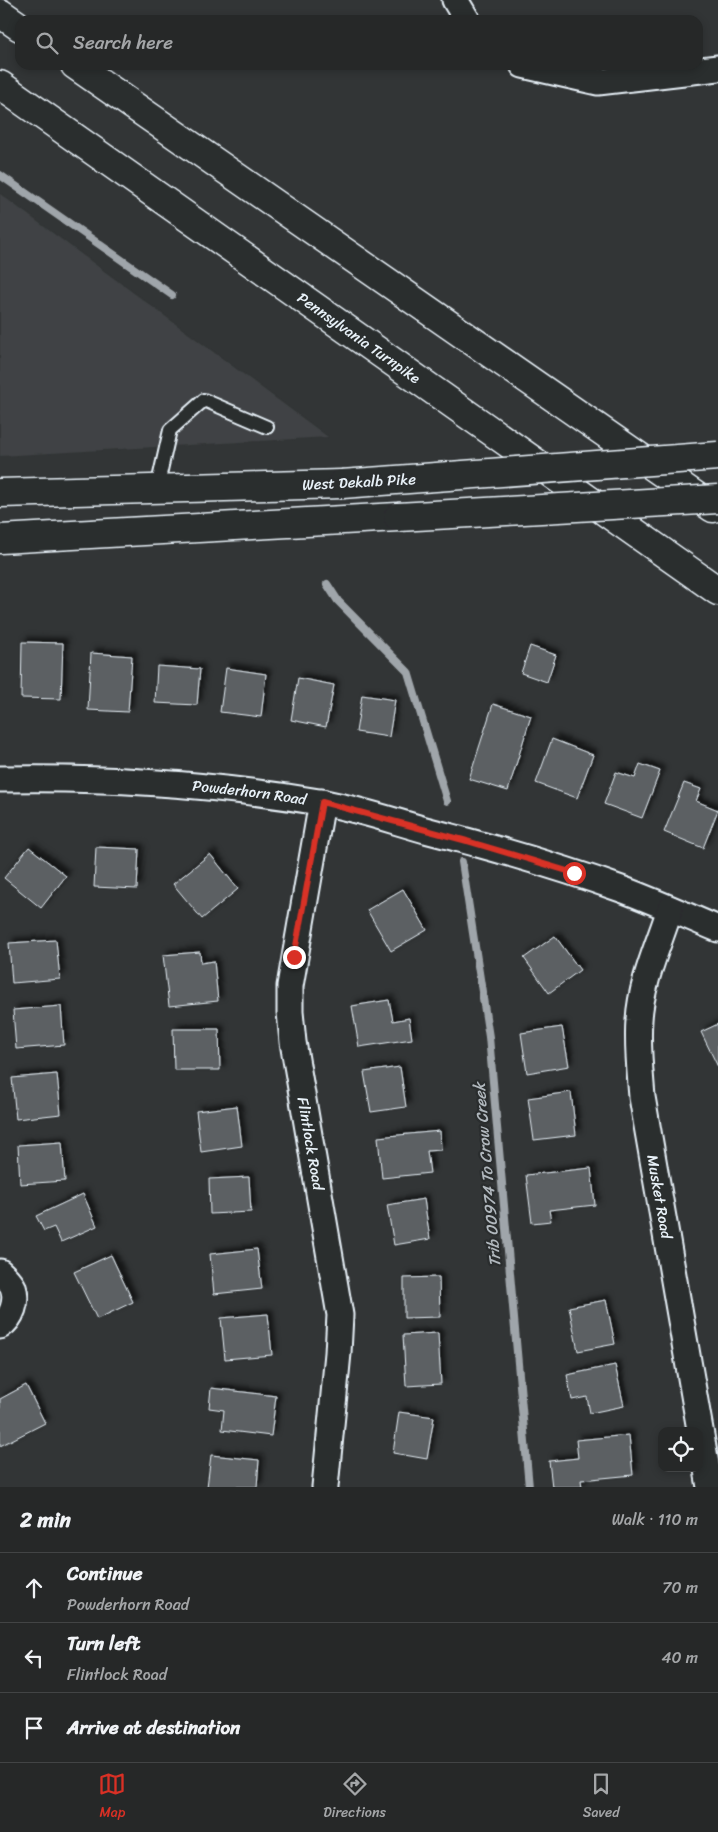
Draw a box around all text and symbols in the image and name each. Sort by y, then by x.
search box [15,15,703,70]
text: Search here [73,26,173,59]
icon: search [33,29,61,57]
street label: Pennsylvania Turnpike [292,285,426,391]
street label: West Dekalb Pike [301,466,417,498]
street label: Powderhorn Road [191,773,309,813]
route start [563,862,586,885]
route end [283,946,306,969]
water label: Trib 00974 To Crow Creek [464,1079,509,1268]
street label: Flintlock Road [290,1095,331,1193]
street label: Musket Road [639,1153,680,1242]
map controls [658,1427,703,1472]
button: locate [658,1427,703,1472]
text: 2 min [20,1501,71,1539]
text: Walk · 110 m [612,1505,698,1534]
text: Continue [67,1557,143,1590]
text: 70 m [662,1573,698,1602]
icon: ahead [20,1574,48,1602]
text: Powderhorn Road [67,1590,189,1619]
text: Turn left [67,1627,140,1660]
text: 40 m [661,1643,698,1672]
icon: left [20,1644,48,1672]
text: Flintlock Road [67,1660,167,1689]
text: Arrive at destination [67,1711,240,1744]
icon: arrive [20,1714,48,1742]
tab: Map [98,1770,126,1825]
tab: Directions [323,1770,386,1825]
tab: Saved [583,1770,620,1825]

